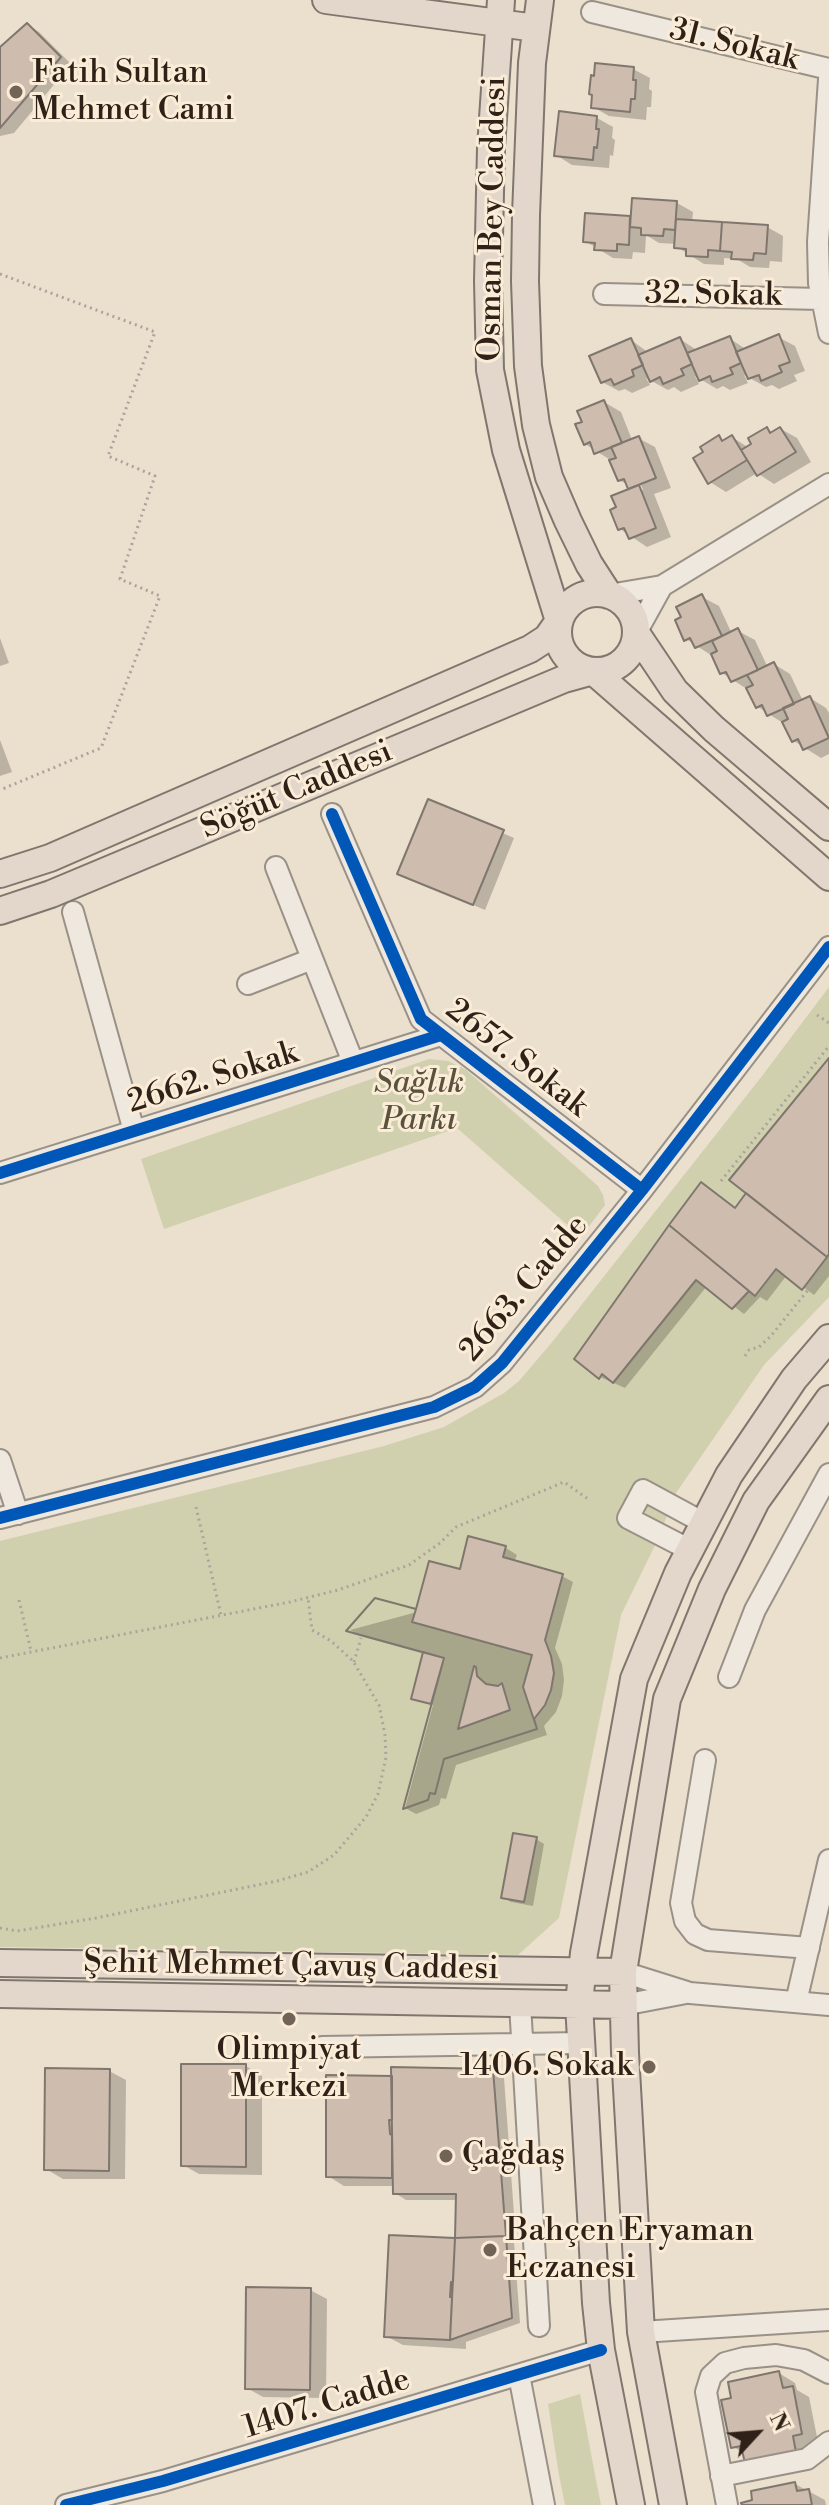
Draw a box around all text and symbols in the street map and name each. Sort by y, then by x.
street label: 31. Sokak [665,11,803,81]
place label: Fatih Sultan Mehmet Cami [32,55,234,130]
street label: Osman Bey Caddesi [472,76,516,362]
marker: Fatih Sultan Mehmet Cami [7,83,25,101]
street label: 32. Sokak [644,276,782,316]
street label: Söğüt Caddesi [195,733,399,849]
street label: 2657. Sokak [437,991,595,1127]
street label: 2662. Sokak [123,1035,303,1123]
park label: Sağlık Parkı [374,1065,464,1140]
street label: 2663. Cadde [453,1208,597,1370]
street label: Şehit Mehmet Çavuş Caddesi [83,1944,499,1990]
marker: Olimpiyat Merkezi [280,2010,298,2028]
place label: Olimpiyat Merkezi [217,2032,361,2107]
place label: 1406. Sokak [460,2048,633,2086]
marker: 1406. Sokak [640,2058,658,2076]
place label: Çağdaş [462,2137,565,2175]
marker: Çağdaş [437,2147,455,2165]
place label: Bahçen Eryaman Eczanesi [506,2213,754,2288]
marker: Bahçen Eryaman Eczanesi [481,2241,499,2259]
street label: 1407. Cadde [239,2361,415,2449]
north arrow [717,2393,797,2473]
text: N [763,2409,795,2436]

